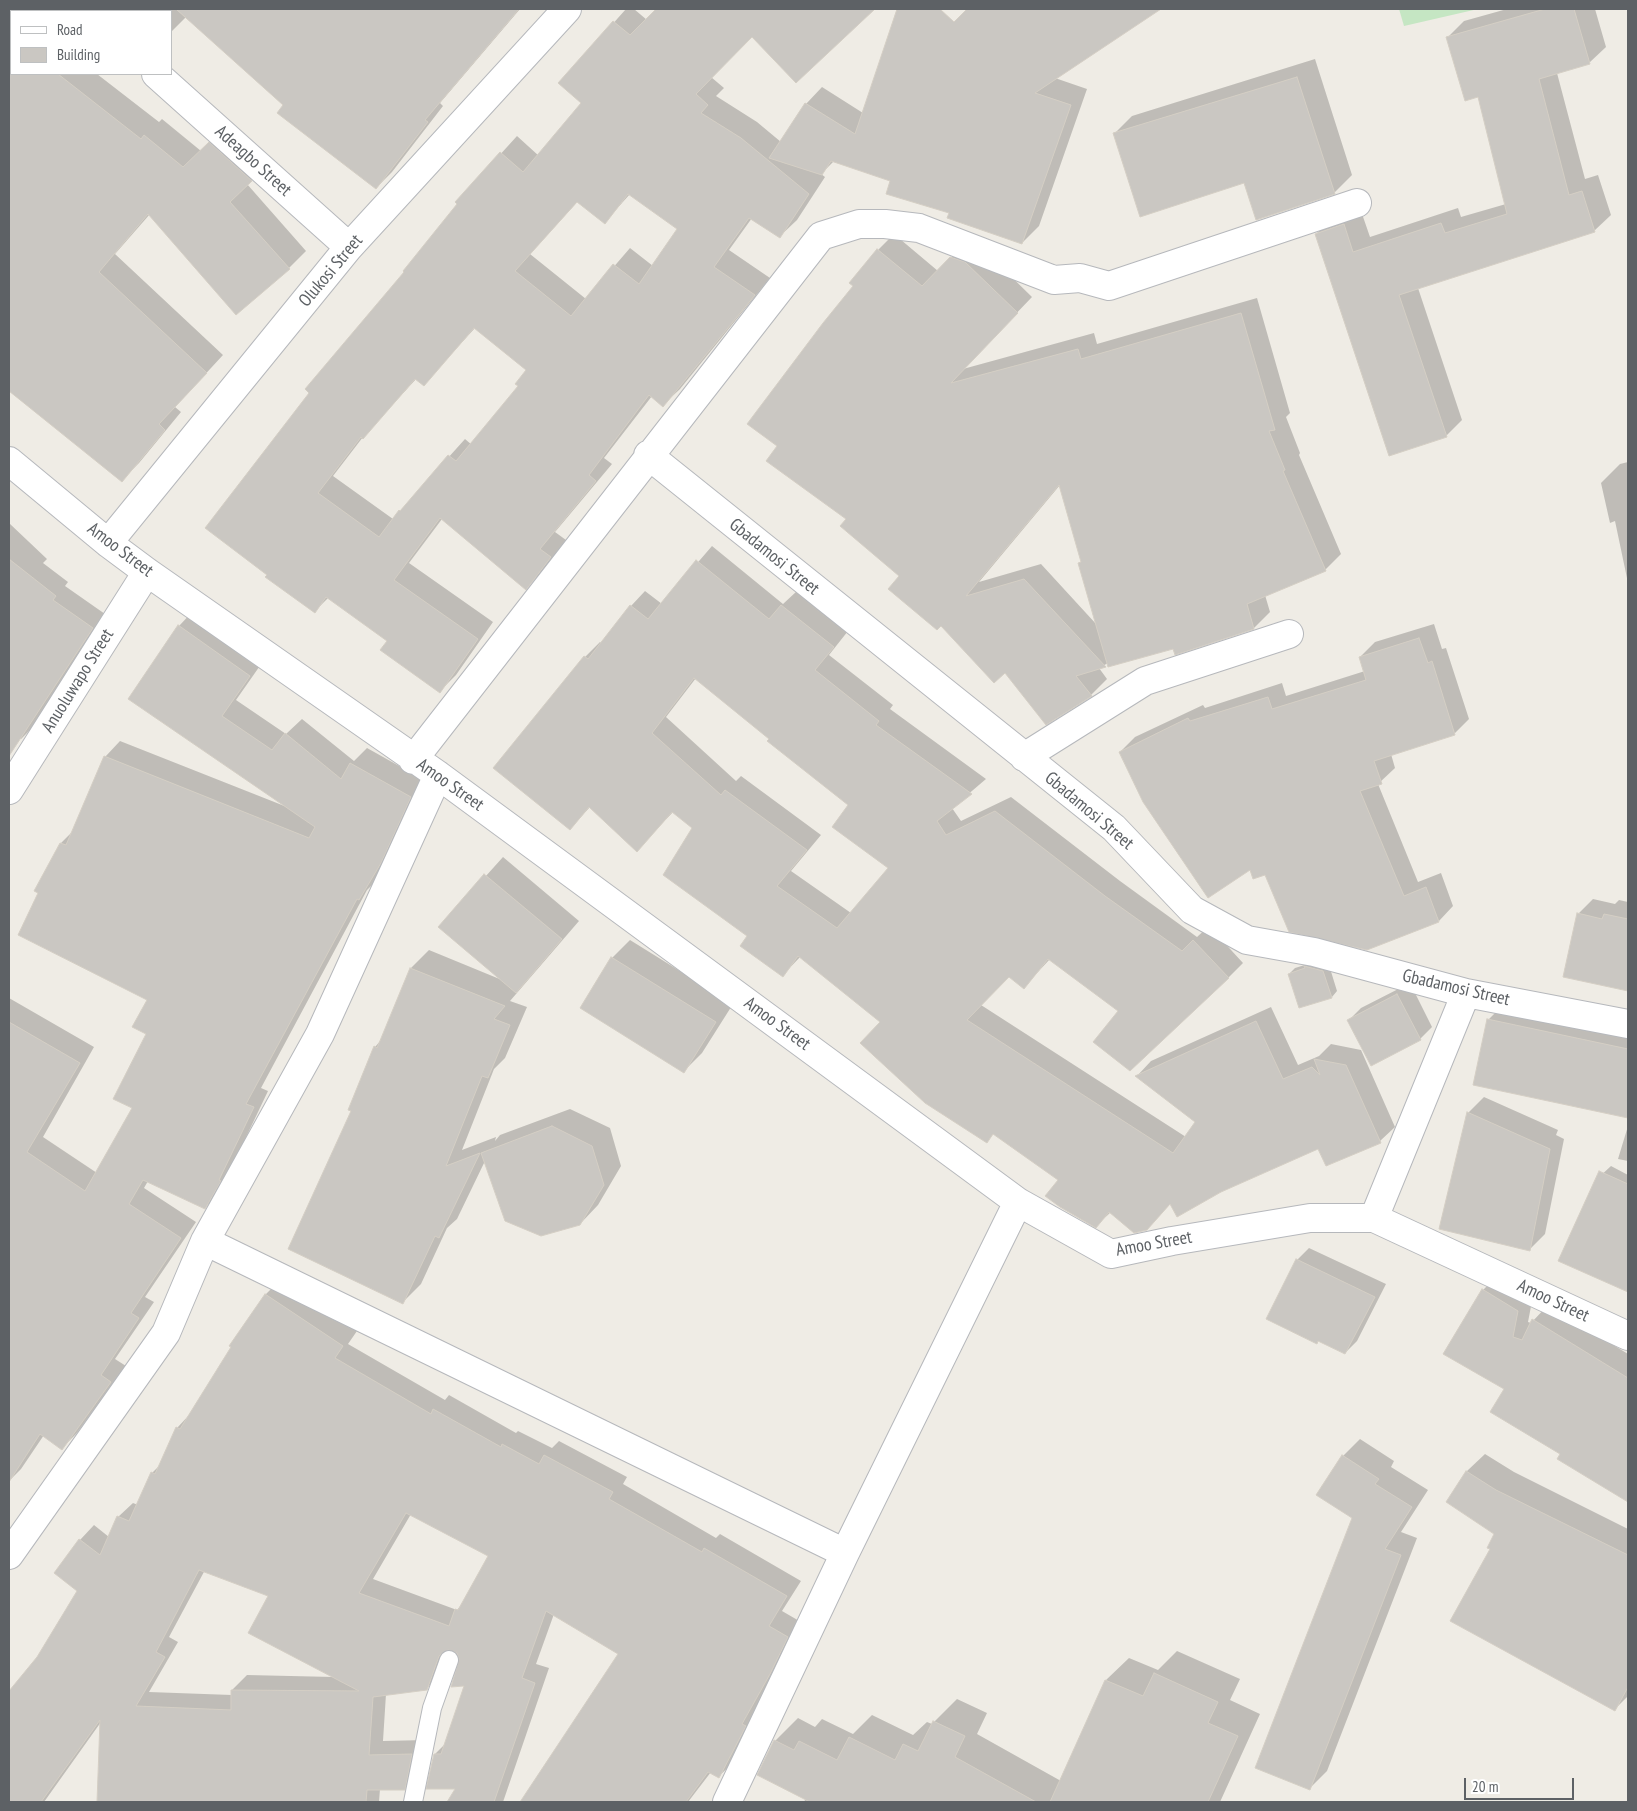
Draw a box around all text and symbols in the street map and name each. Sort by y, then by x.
legend [10,10,172,75]
text: Road [57,20,83,39]
text: Building [57,45,100,64]
street label: Adeagbo Street [210,121,296,201]
street label: Olukosi Street [295,231,367,311]
street label: Gbadamosi Street [725,514,823,600]
street label: Amoo Street [83,518,157,582]
street label: Anuoluwapo Street [37,625,119,737]
street label: Amoo Street [412,754,488,816]
street label: Gbadamosi Street [1040,768,1138,854]
street label: Gbadamosi Street [1400,965,1512,1011]
street label: Amoo Street [740,993,814,1055]
street label: Amoo Street [1114,1227,1194,1261]
street label: Amoo Street [1514,1275,1592,1327]
scale bar [1467,1768,1577,1800]
text: 20 m [1472,1777,1498,1796]

